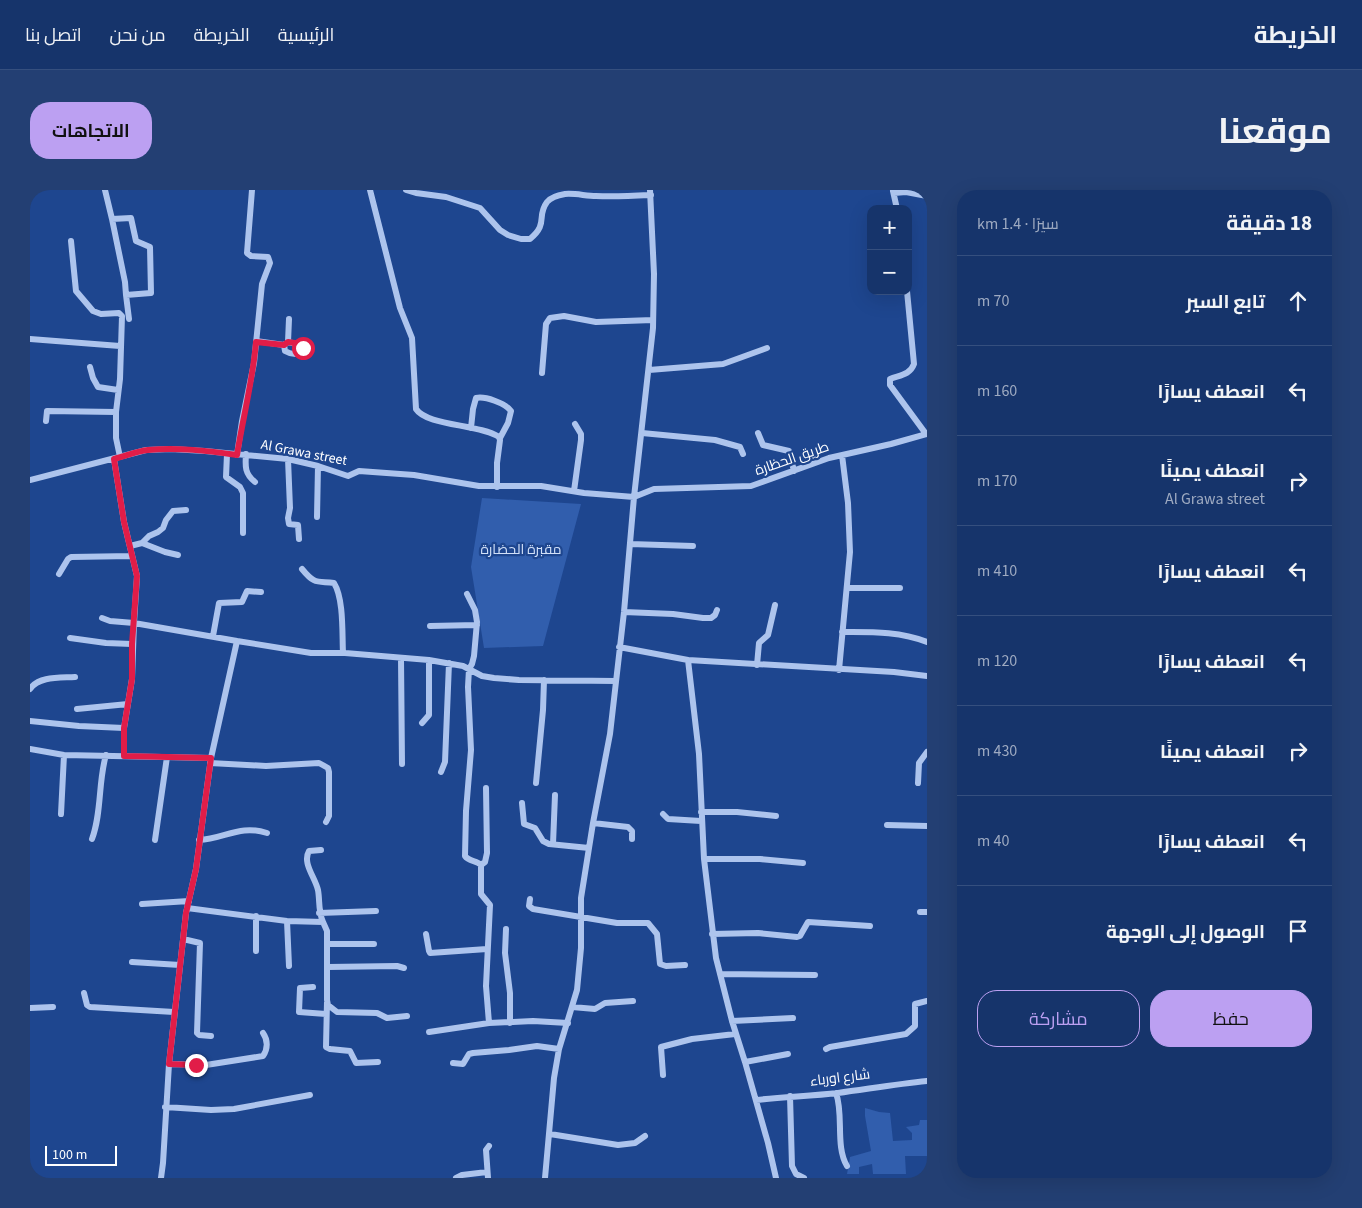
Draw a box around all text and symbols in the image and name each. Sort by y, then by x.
text: الخريطة [1254,18,1337,53]
text: اتصل بنا [25,23,82,48]
text: من نحن [110,23,166,48]
text: الخريطة [194,23,250,48]
text: الرئيسية [278,23,334,48]
button: الاتجاهات [30,102,152,159]
text: موقعنا [1218,107,1332,157]
map controls [867,205,912,295]
button: + [867,205,912,250]
text: 18 دقيقة [1226,208,1312,238]
text: سيرًا · 1.4 km [977,213,1059,235]
button: − [867,250,912,295]
icon: ahead [1284,287,1312,315]
text: تابع السير [1186,289,1265,316]
text: 70 m [977,290,1009,312]
route start [292,337,315,360]
icon: left [1284,377,1312,405]
text: انعطف يسارًا [1158,379,1265,406]
text: 160 m [977,380,1017,402]
street label: Al Grawa street [259,435,349,471]
street label: طريق الحظارة [752,437,832,481]
text: انعطف يمينًا [1160,458,1265,485]
icon: right [1284,467,1312,495]
text: 170 m [977,470,1017,492]
text: Al Grawa street [1165,488,1265,510]
park label: مقبرة الحضارة [480,540,562,560]
icon: left [1284,557,1312,585]
text: انعطف يسارًا [1158,559,1265,586]
text: 410 m [977,560,1017,582]
icon: left [1284,647,1312,675]
text: انعطف يسارًا [1158,649,1265,676]
text: 120 m [977,650,1017,672]
icon: right [1284,737,1312,765]
text: انعطف يمينًا [1160,739,1265,766]
text: 430 m [977,740,1017,762]
icon: left [1284,827,1312,855]
text: انعطف يسارًا [1158,829,1265,856]
text: 40 m [977,830,1009,852]
icon: arrive [1284,917,1312,945]
text: الوصول إلى الوجهة [1106,919,1265,946]
button: مشاركة [977,990,1140,1047]
button: حفظ [1150,990,1312,1047]
route end [185,1054,208,1077]
street label: شارع اورباء [809,1064,871,1092]
scale bar [45,1143,118,1166]
text: 100 m [52,1145,87,1165]

